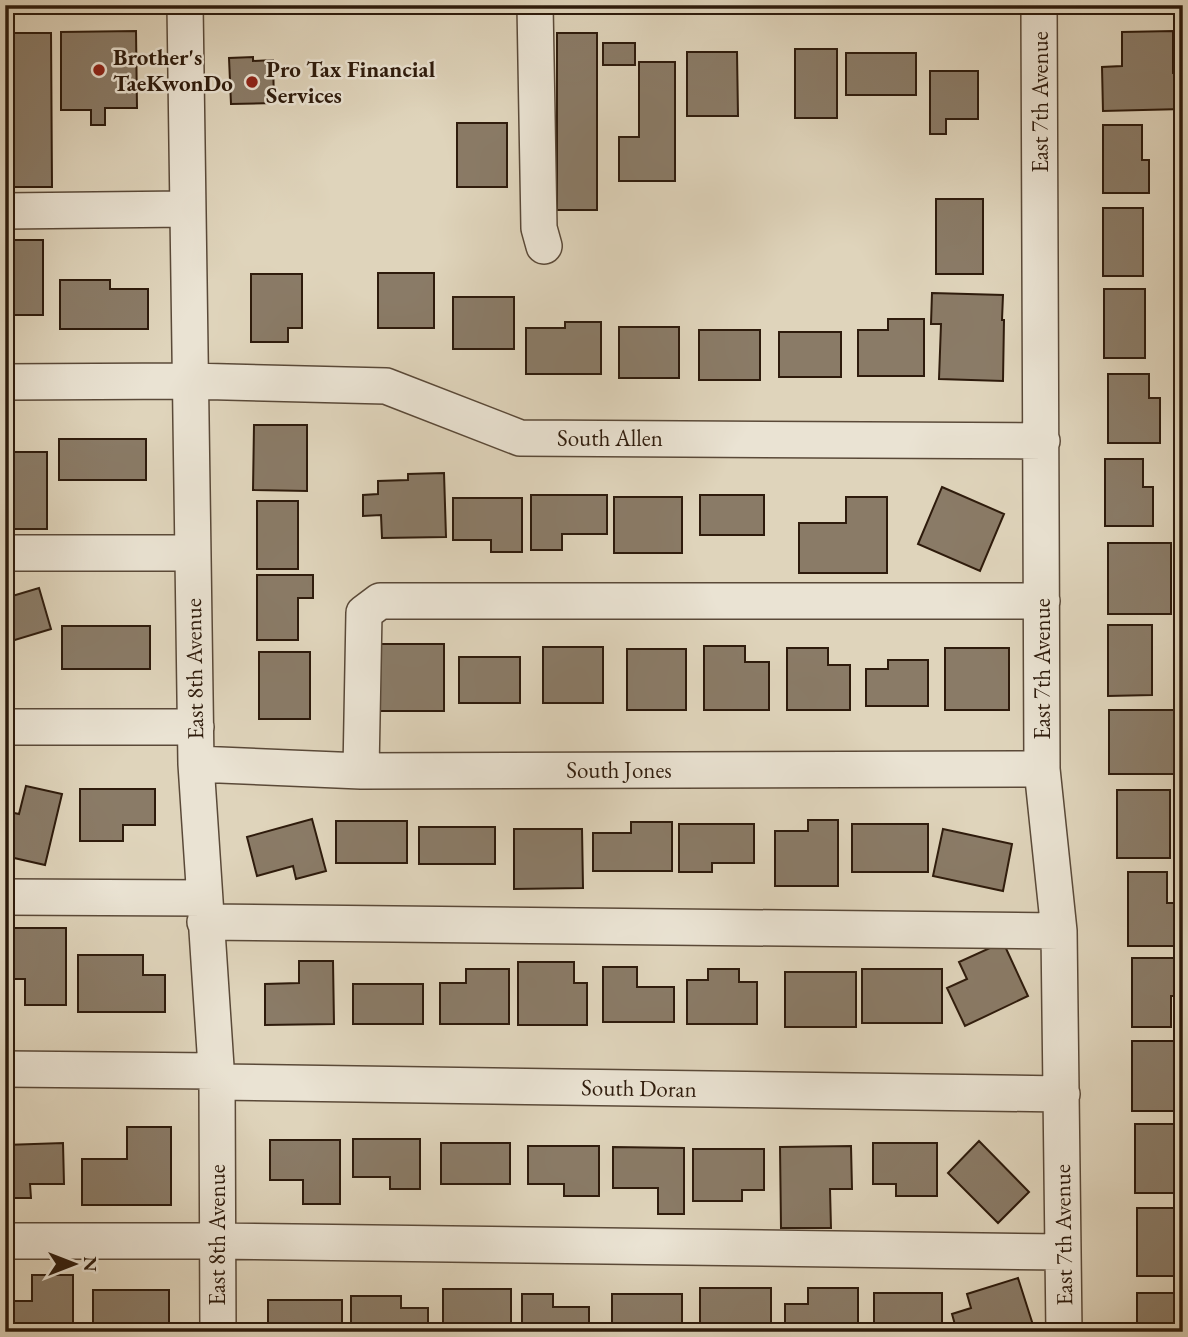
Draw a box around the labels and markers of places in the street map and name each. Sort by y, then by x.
place label: Brother's TaeKwonDo [113,42,233,98]
place label: Pro Tax Financial Services [266,54,436,110]
marker: Brother's TaeKwonDo [91,62,107,78]
marker: Pro Tax Financial Services [244,74,260,90]

